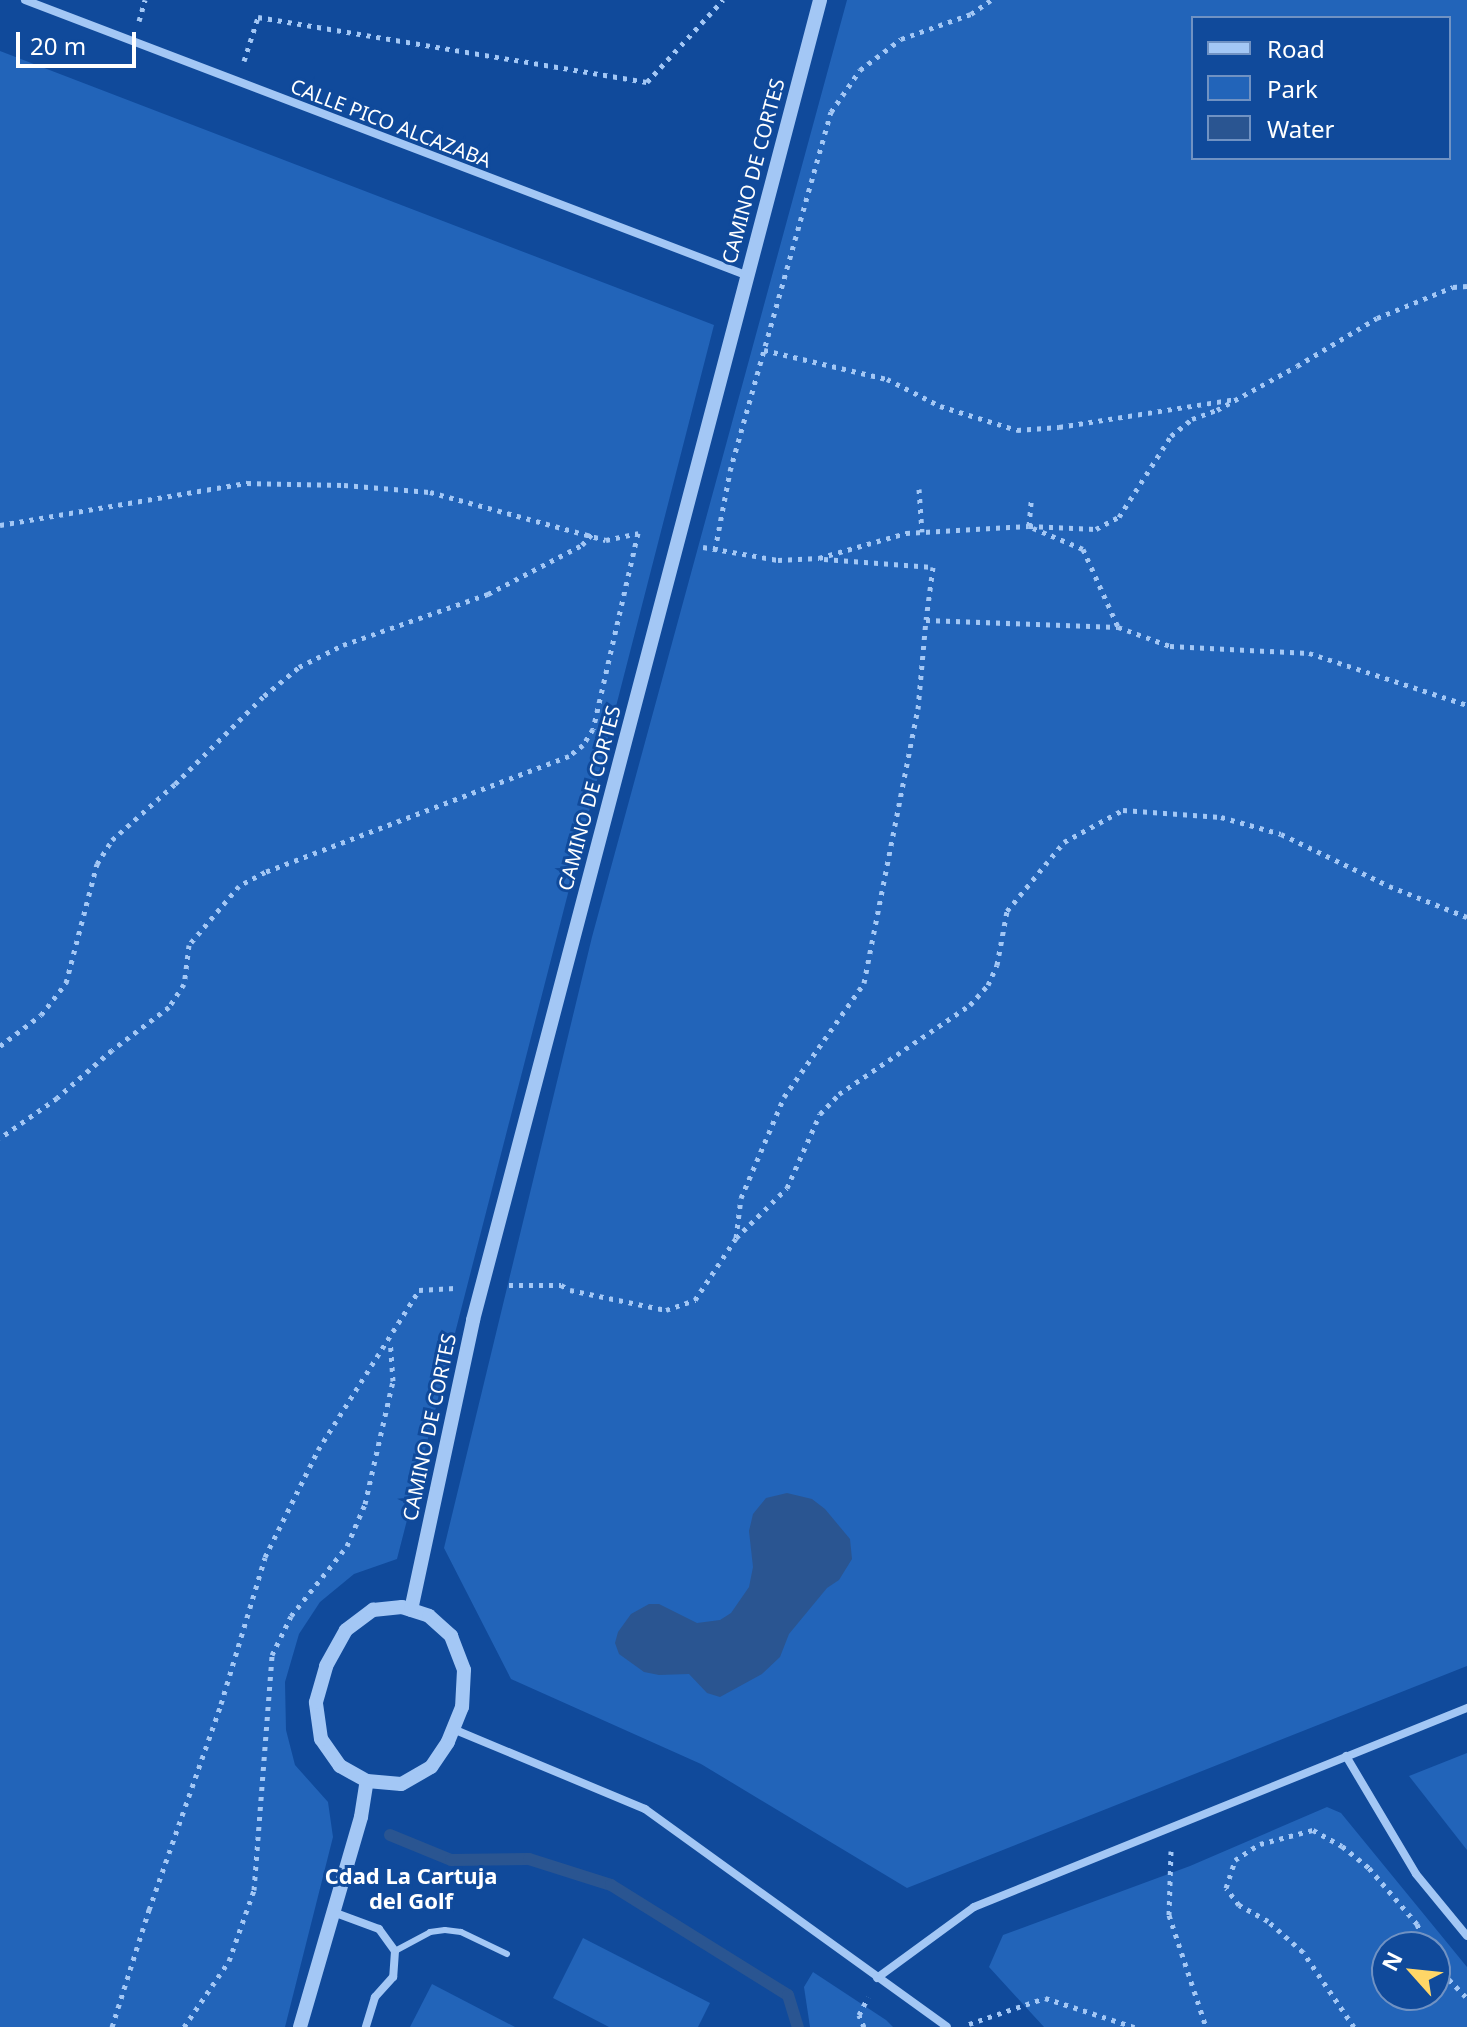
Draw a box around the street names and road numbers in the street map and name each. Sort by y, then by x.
street label: CALLE PICO ALCAZABA [287,74,495,172]
street label: CAMINO DE CORTES [717,76,789,266]
street label: CAMINO DE CORTES [553,703,625,893]
street label: CAMINO DE CORTES [397,1331,461,1523]

